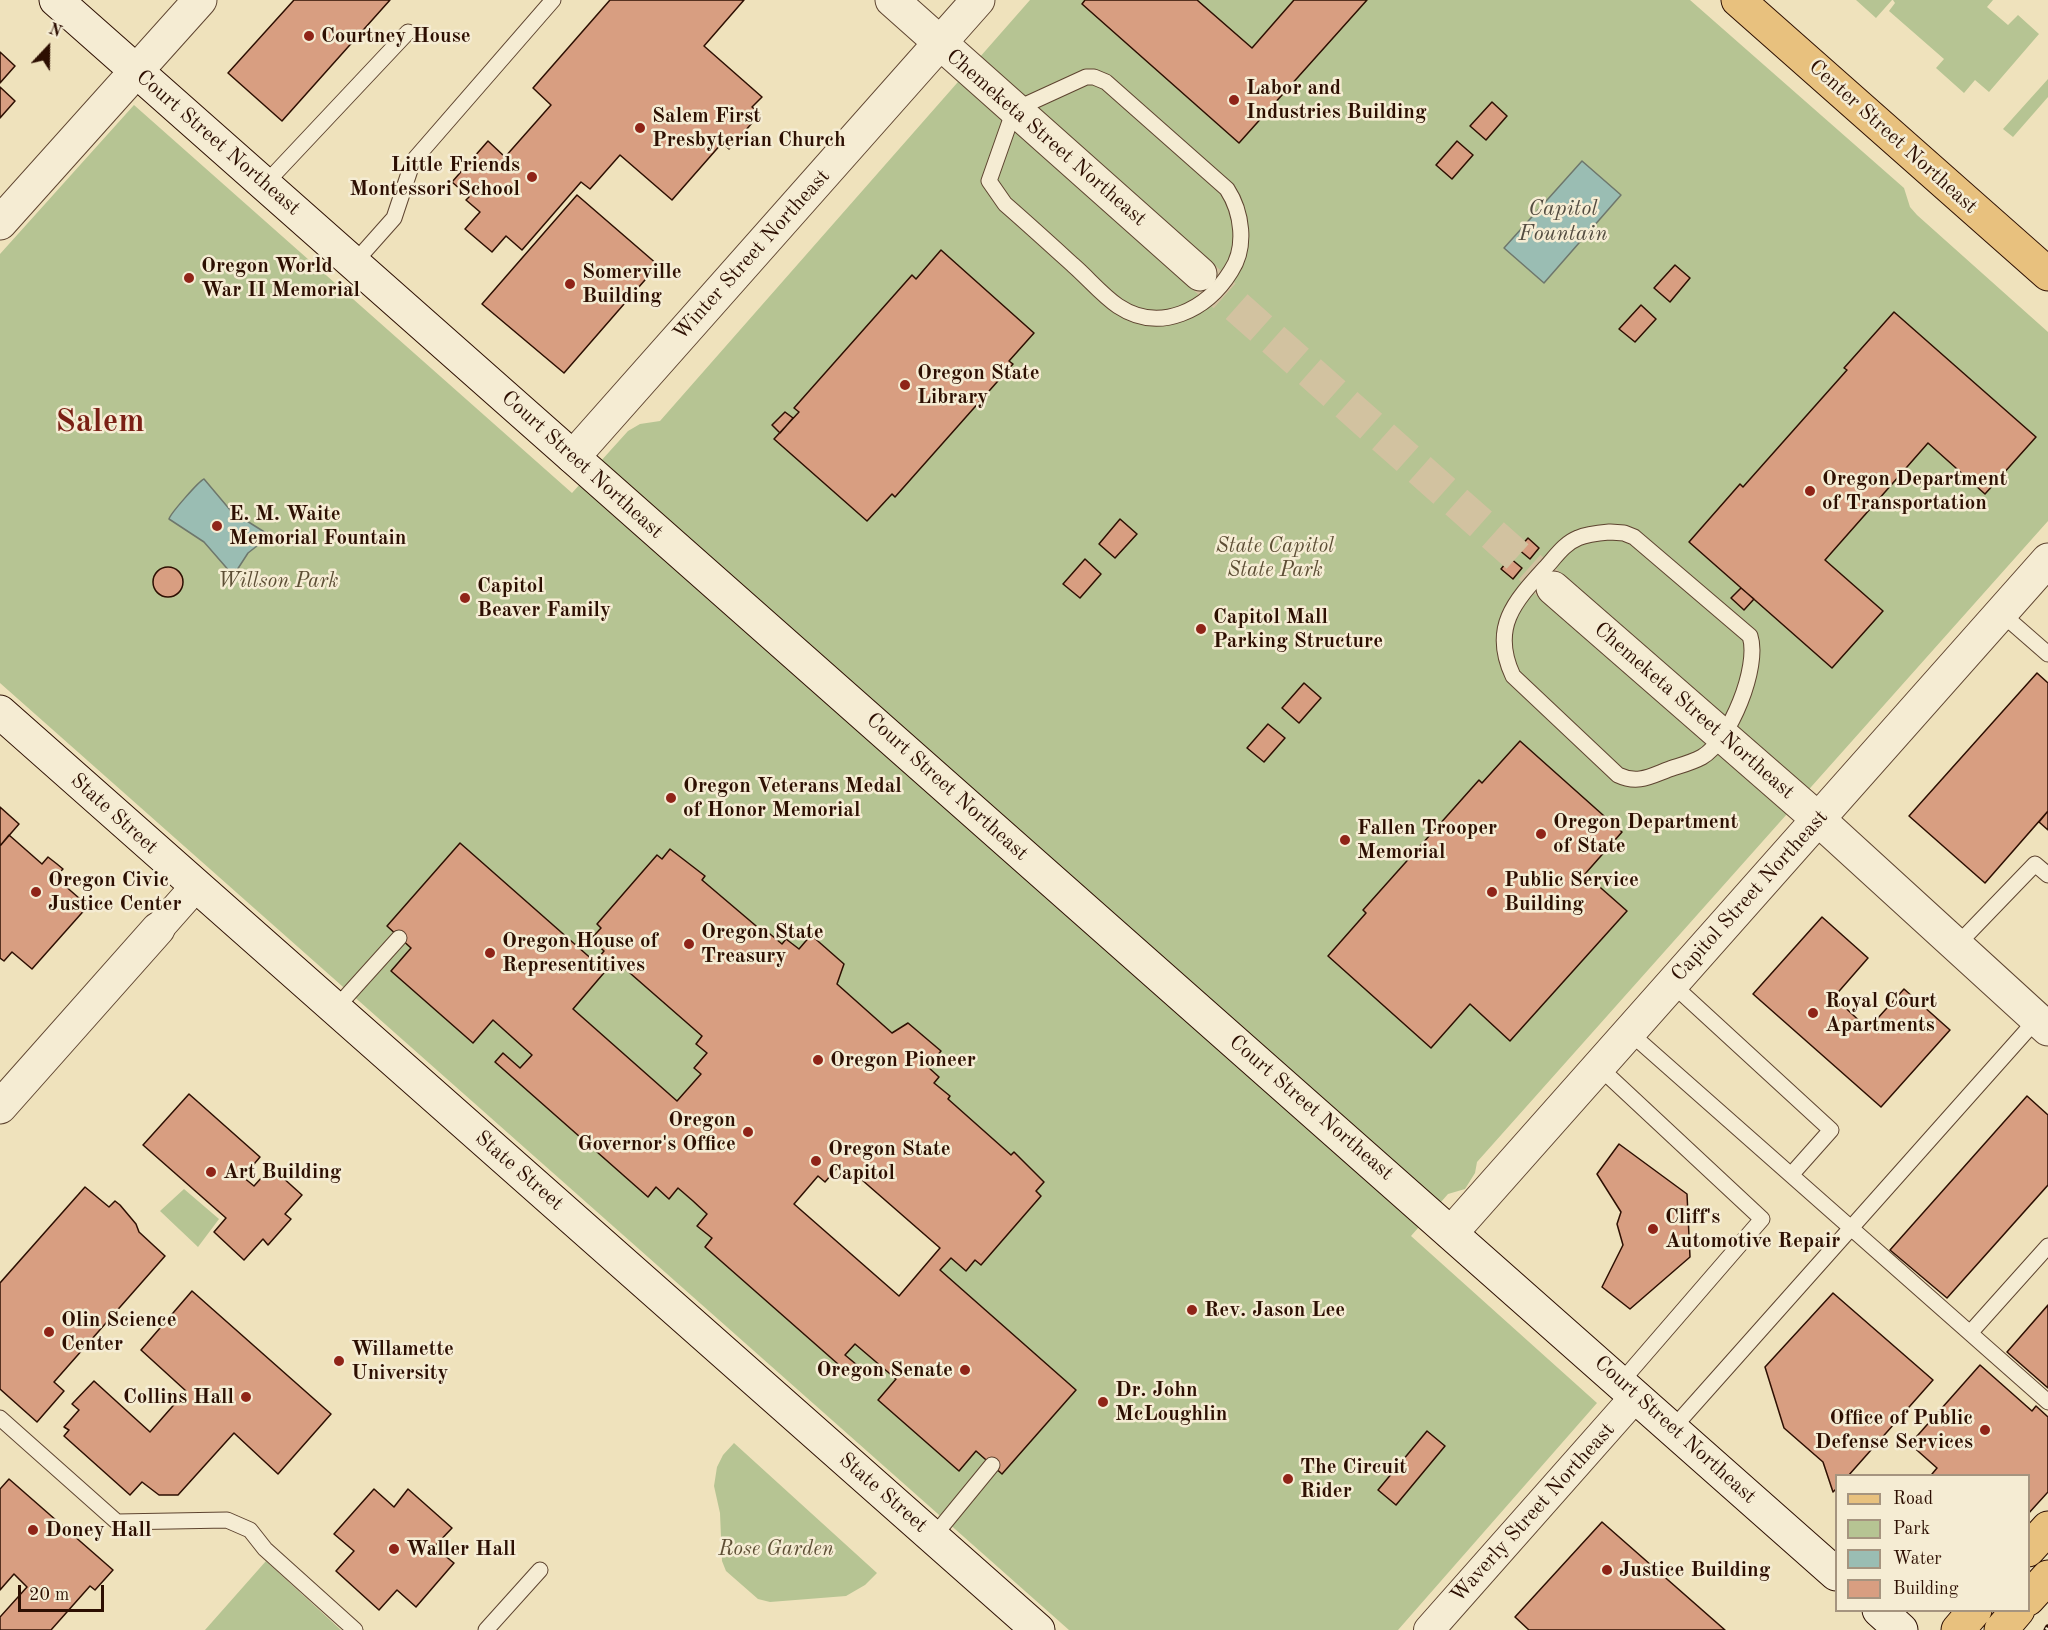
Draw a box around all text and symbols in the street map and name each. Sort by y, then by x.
north arrow [18,18,78,78]
text: N [46,22,63,41]
place label: Courtney House [321,23,471,49]
marker: Courtney House [302,29,316,43]
street label: Chemeketa Street Northeast [941,44,1151,232]
street label: Center Street Northeast [1803,55,1983,219]
street label: Court Street Northeast [131,65,305,221]
place label: Labor and Industries Building [1246,75,1427,125]
marker: Labor and Industries Building [1227,93,1241,107]
place label: Salem First Presbyterian Church [652,103,846,153]
marker: Salem First Presbyterian Church [633,121,647,135]
place label: Little Friends Montessori School [349,152,520,202]
street label: Winter Street Northeast [668,164,836,346]
marker: Little Friends Montessori School [525,170,539,184]
water label: Capitol Fountain [1518,196,1608,248]
place label: Oregon World War II Memorial [201,253,360,303]
place label: Somerville Building [582,259,682,309]
marker: Oregon World War II Memorial [182,271,196,285]
marker: Somerville Building [563,277,577,291]
place label: Oregon State Library [917,360,1040,410]
marker: Oregon State Library [898,378,912,392]
street label: Court Street Northeast [496,386,668,544]
district label: Salem [55,402,145,442]
place label: Oregon Department of Transportation [1822,466,2007,516]
marker: Oregon Department of Transportation [1803,484,1817,498]
place label: E. M. Waite Memorial Fountain [229,501,406,551]
marker: E. M. Waite Memorial Fountain [210,519,224,533]
park label: State Capitol State Park [1216,533,1334,583]
park label: Willson Park [218,568,338,594]
place label: Capitol Beaver Family [477,573,611,623]
marker: Capitol Beaver Family [458,591,472,605]
place label: Capitol Mall Parking Structure [1213,604,1383,654]
street label: Chemeketa Street Northeast [1589,617,1799,805]
marker: Capitol Mall Parking Structure [1194,622,1208,636]
street label: Court Street Northeast [861,708,1033,866]
street label: State Street [65,768,163,860]
place label: Oregon Veterans Medal of Honor Memorial [683,773,902,823]
marker: Oregon Veterans Medal of Honor Memorial [664,791,678,805]
street label: Capitol Street Northeast [1666,805,1834,987]
place label: Oregon Department of State [1553,809,1738,859]
place label: Fallen Trooper Memorial [1357,815,1497,865]
marker: Oregon Department of State [1534,827,1548,841]
marker: Fallen Trooper Memorial [1338,833,1352,847]
place label: Oregon Civic Justice Center [48,867,182,917]
place label: Public Service Building [1504,867,1639,917]
marker: Oregon Civic Justice Center [29,885,43,899]
marker: Public Service Building [1485,885,1499,899]
place label: Oregon State Treasury [701,919,824,969]
place label: Oregon House of Representitives [502,928,658,978]
marker: Oregon State Treasury [682,937,696,951]
marker: Oregon House of Representitives [483,946,497,960]
place label: Royal Court Apartments [1825,988,1937,1038]
marker: Royal Court Apartments [1806,1006,1820,1020]
street label: Court Street Northeast [1224,1030,1398,1186]
place label: Oregon Pioneer [830,1047,976,1073]
marker: Oregon Pioneer [811,1053,825,1067]
place label: Oregon Governor's Office [577,1107,736,1157]
marker: Oregon Governor's Office [741,1125,755,1139]
street label: State Street [469,1126,569,1216]
place label: Oregon State Capitol [828,1136,951,1186]
marker: Oregon State Capitol [809,1154,823,1168]
place label: Art Building [223,1159,341,1185]
marker: Art Building [204,1165,218,1179]
place label: Cliff's Automotive Repair [1665,1204,1840,1254]
marker: Cliff's Automotive Repair [1646,1222,1660,1236]
place label: Rev. Jason Lee [1204,1297,1345,1323]
marker: Rev. Jason Lee [1185,1303,1199,1317]
place label: Olin Science Center [61,1307,177,1357]
marker: Olin Science Center [42,1325,56,1339]
place label: Willamette University [351,1336,454,1386]
street label: Court Street Northeast [1589,1351,1761,1509]
marker: Willamette University [332,1354,346,1368]
place label: Oregon Senate [816,1357,953,1383]
marker: Oregon Senate [958,1363,972,1377]
place label: Dr. John McLoughlin [1115,1377,1227,1427]
place label: Collins Hall [123,1384,234,1410]
marker: Collins Hall [239,1390,253,1404]
marker: Dr. John McLoughlin [1096,1395,1110,1409]
place label: Office of Public Defense Services [1815,1405,1973,1455]
street label: Waverly Street Northeast [1446,1418,1620,1608]
marker: Office of Public Defense Services [1978,1423,1992,1437]
street label: State Street [833,1448,933,1538]
place label: The Circuit Rider [1300,1454,1407,1504]
marker: The Circuit Rider [1281,1472,1295,1486]
legend [1835,1474,2030,1612]
text: Road [1893,1490,1933,1508]
place label: Doney Hall [45,1517,151,1543]
text: Park [1893,1520,1930,1538]
marker: Doney Hall [26,1523,40,1537]
place label: Waller Hall [406,1536,516,1562]
park label: Rose Garden [718,1536,834,1562]
marker: Waller Hall [387,1542,401,1556]
text: Water [1893,1550,1942,1568]
place label: Justice Building [1619,1557,1770,1583]
marker: Justice Building [1600,1563,1614,1577]
scale bar [21,1573,106,1611]
text: Building [1893,1580,1958,1598]
text: 20 m [29,1586,69,1604]

